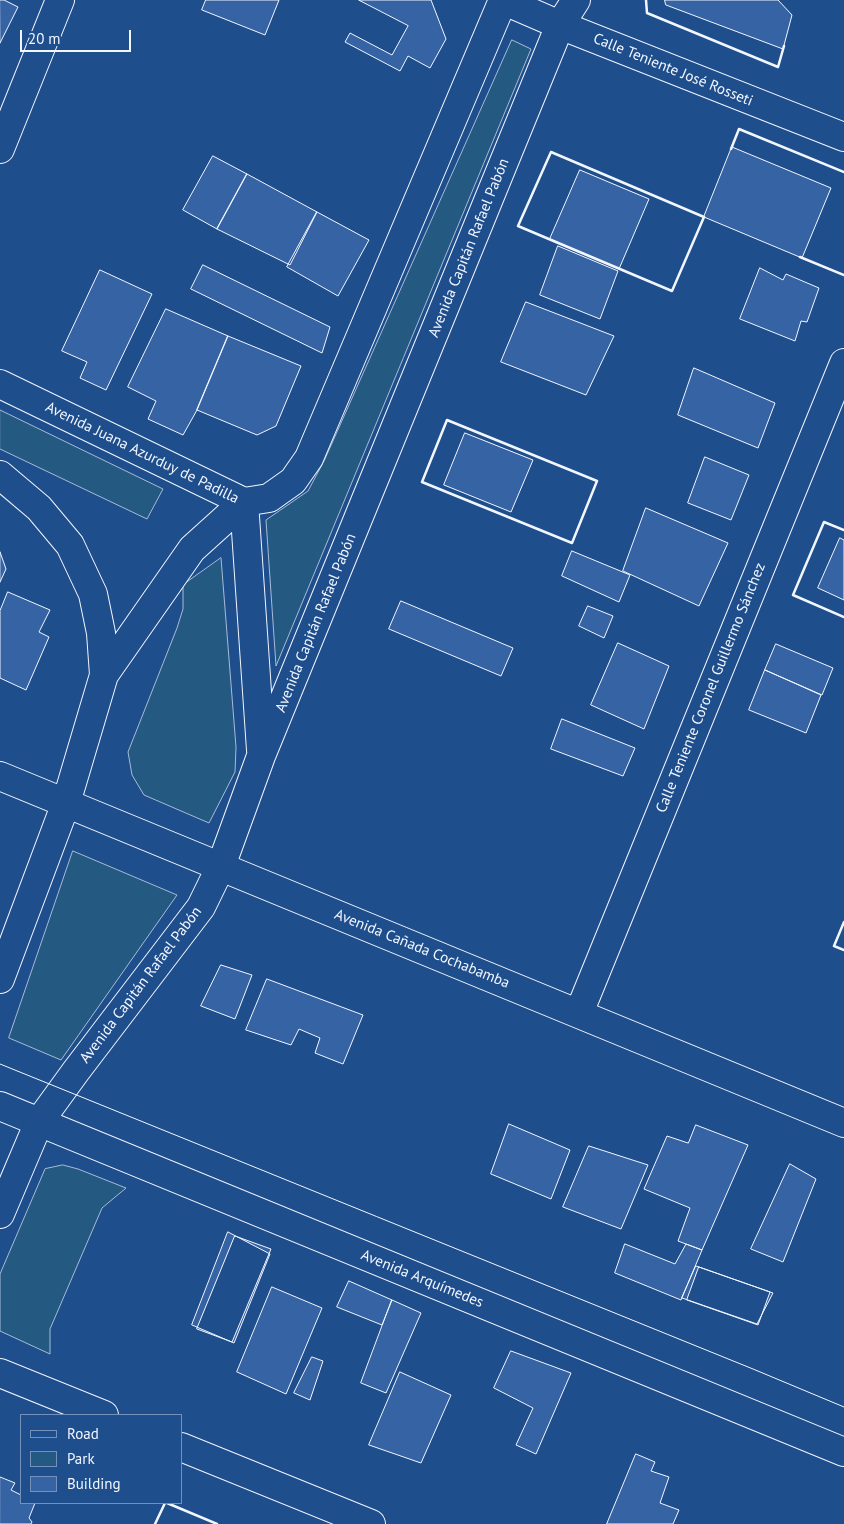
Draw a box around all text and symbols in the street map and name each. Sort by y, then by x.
scale bar [22,20,134,52]
text: 20 m [28,29,61,48]
street label: Calle Teniente José Rosseti [590,30,756,110]
street label: Avenida Capitán Rafael Pabón [425,156,513,340]
street label: Avenida Juana Azurduy de Padilla [42,398,242,508]
street label: Avenida Capitán Rafael Pabón [272,531,360,715]
street label: Calle Teniente Coronel Guillermo Sánchez [652,560,770,816]
street label: Avenida Capitán Rafael Pabón [76,903,206,1067]
street label: Avenida Cañada Cochabamba [332,906,512,992]
street label: Avenida Arquímedes [358,1246,486,1312]
legend [20,1414,182,1504]
text: Road [67,1424,99,1443]
text: Park [67,1449,95,1468]
text: Building [67,1474,121,1493]

